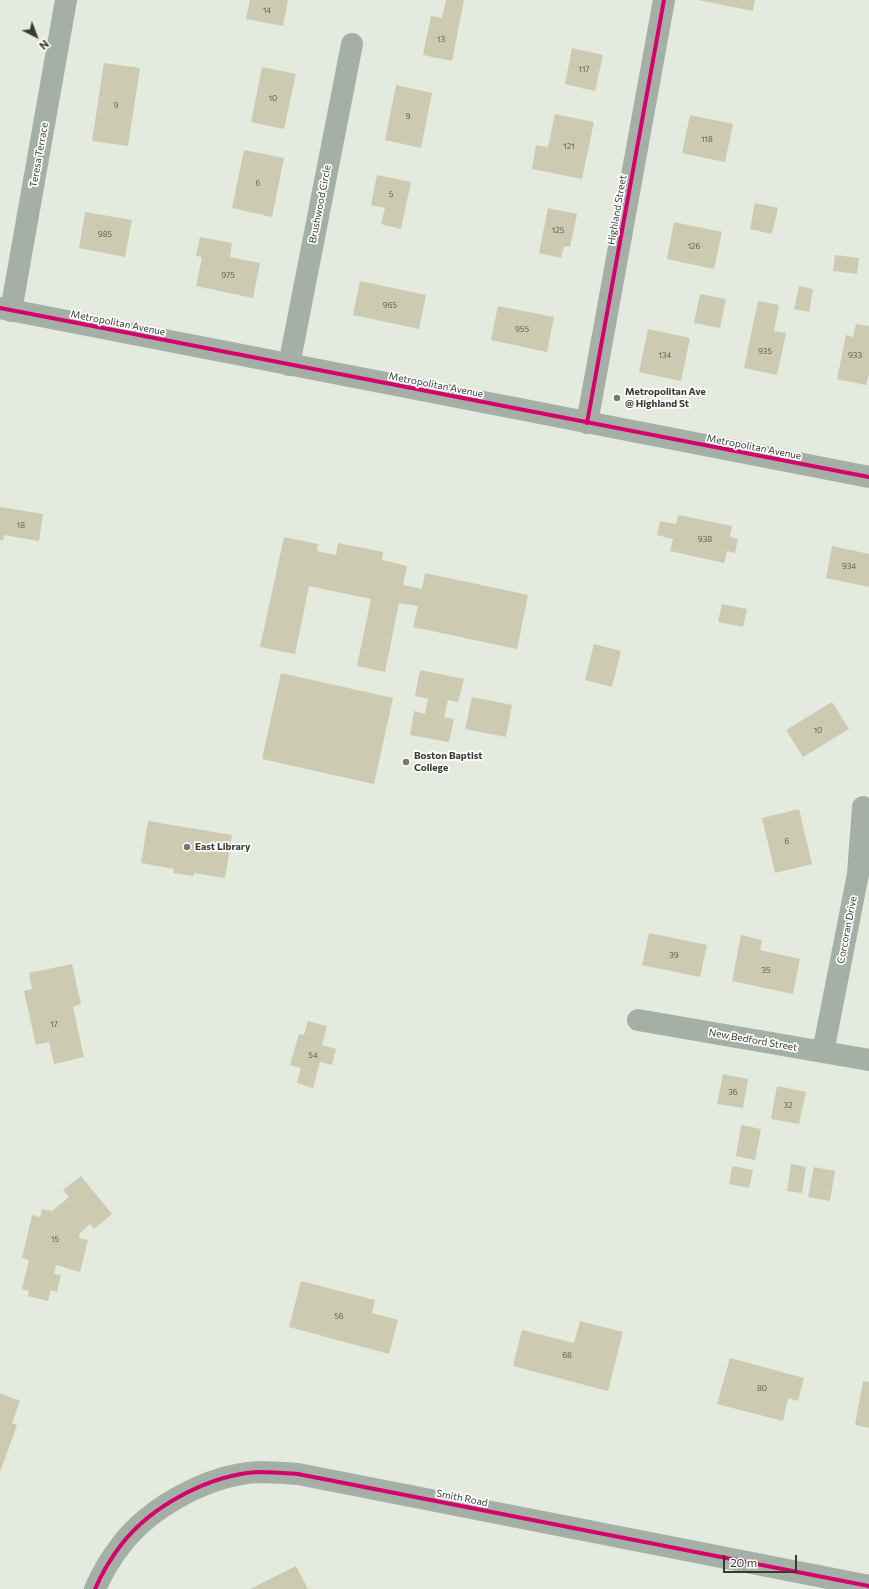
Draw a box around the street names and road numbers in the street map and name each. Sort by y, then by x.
street label: Teresa Terrace [27,121,51,189]
street label: Brushwood Circle [307,164,333,244]
street label: Highland Street [605,174,629,246]
street label: Metropolitan Avenue [70,308,166,338]
street label: Metropolitan Avenue [388,370,484,400]
street label: Metropolitan Avenue [706,432,802,462]
street label: Corcoran Drive [835,895,859,965]
street label: New Bedford Street [708,1026,798,1054]
street label: Smith Road [435,1487,489,1509]

